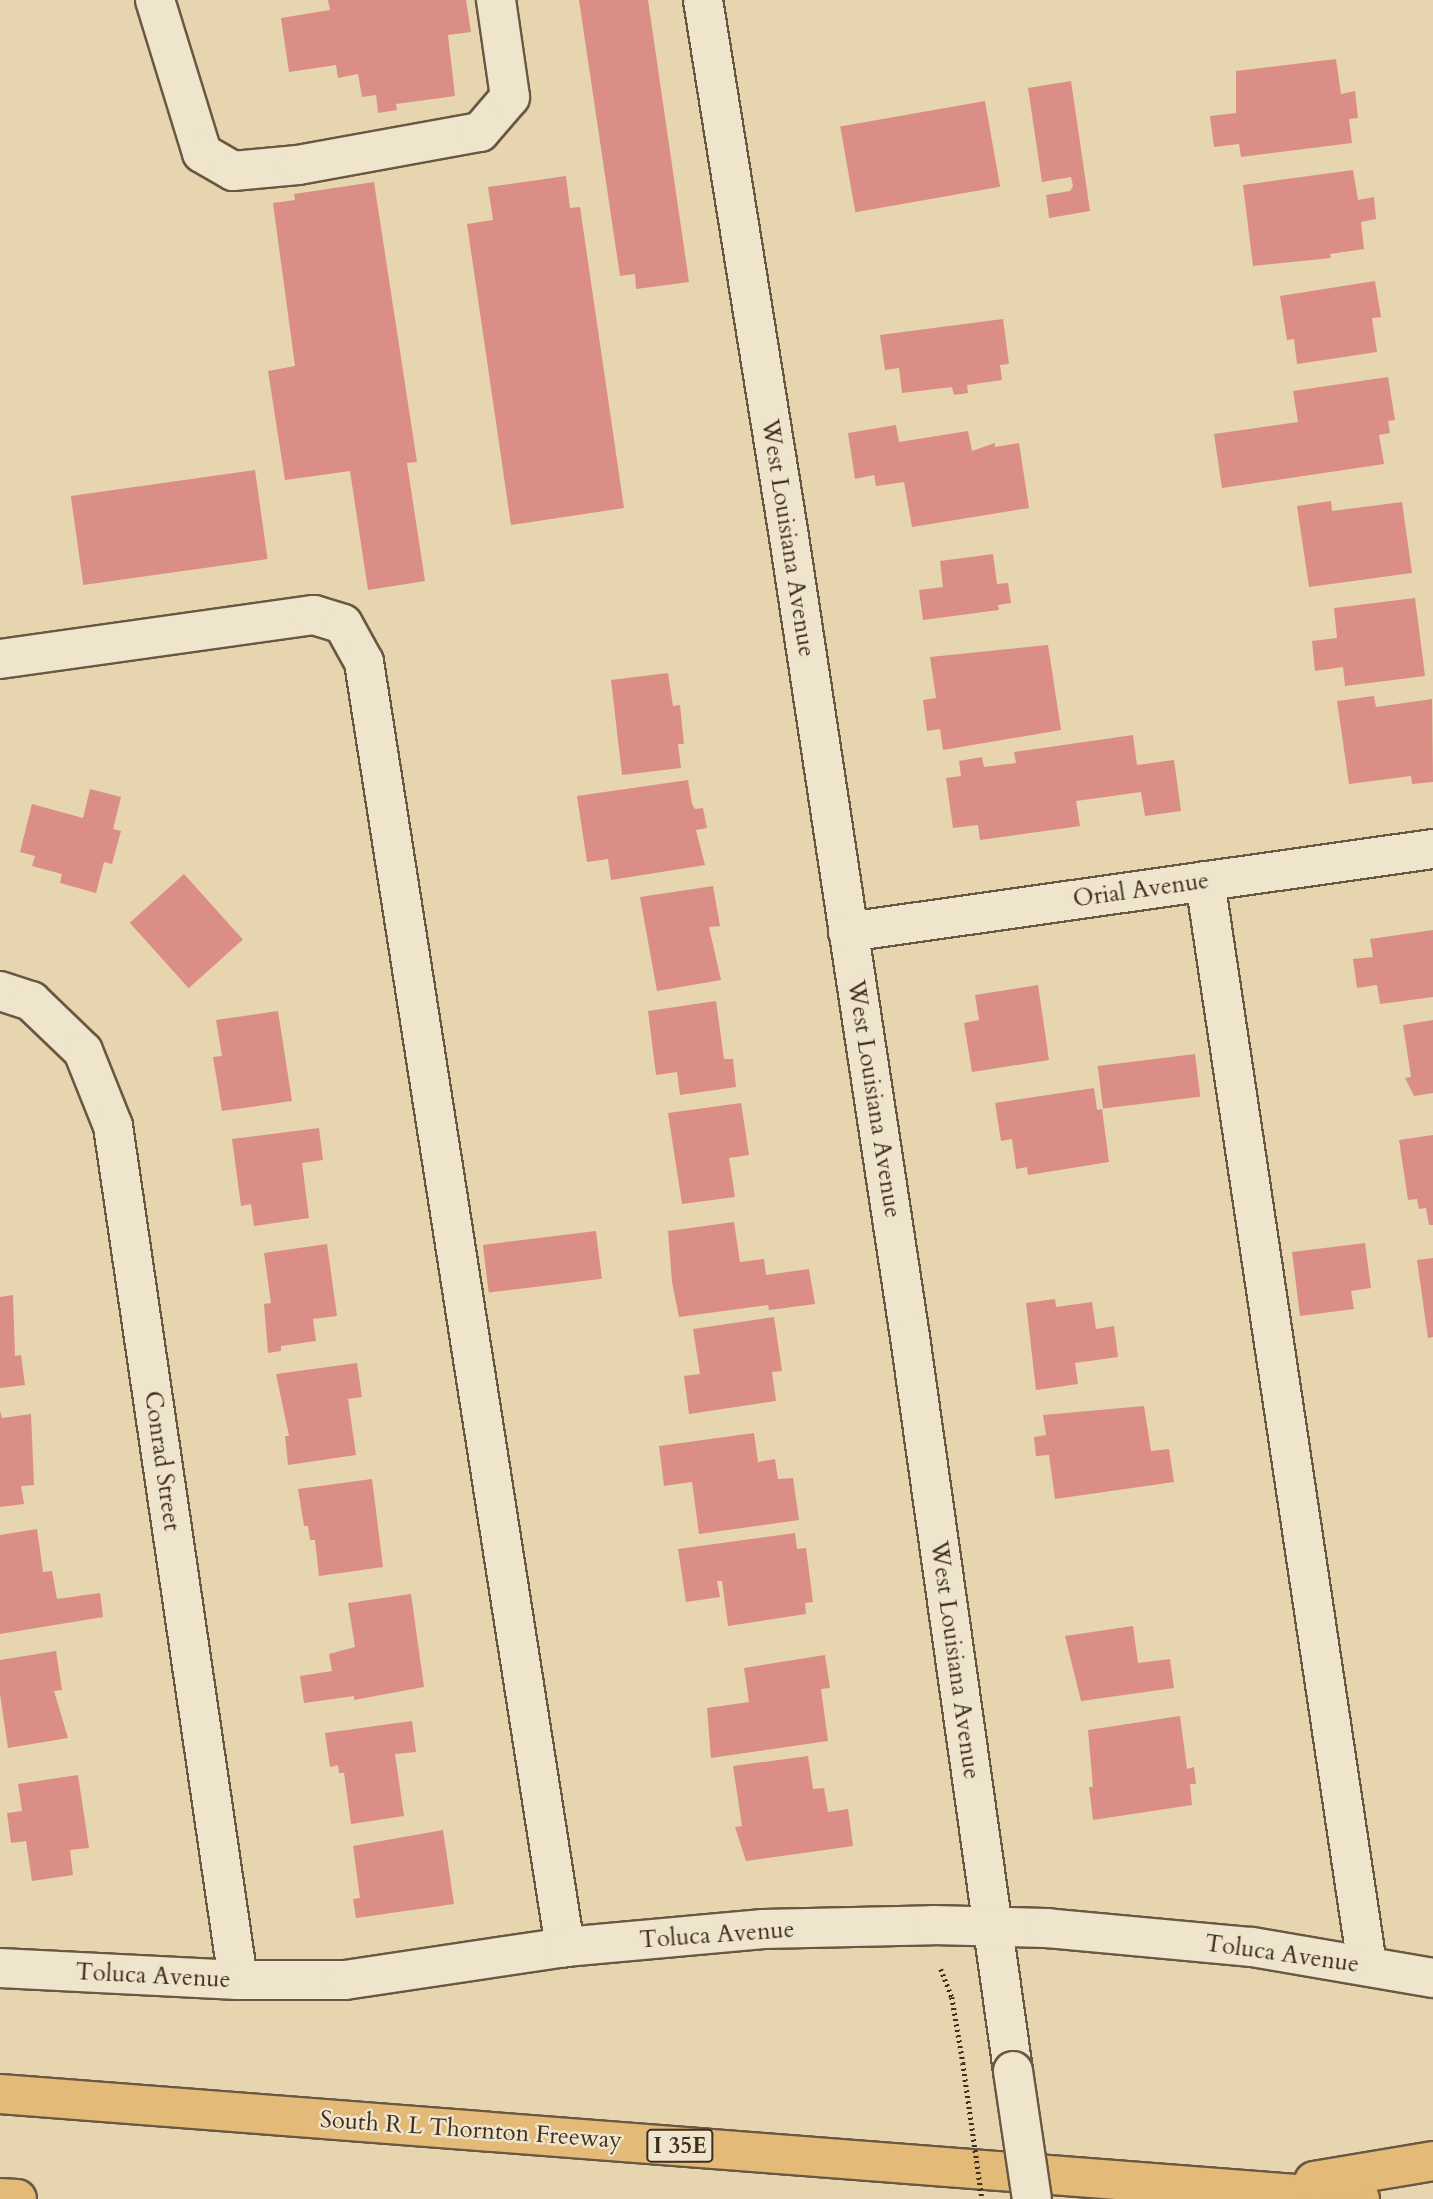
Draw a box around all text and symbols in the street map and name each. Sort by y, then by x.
street label: West Louisiana Avenue [755,417,821,659]
street label: Orial Avenue [1071,866,1211,914]
street label: West Louisiana Avenue [841,978,907,1220]
street label: Conrad Street [138,1389,186,1533]
street label: West Louisiana Avenue [924,1539,986,1781]
street label: Toluca Avenue [638,1915,796,1955]
street label: Toluca Avenue [1203,1929,1361,1979]
street label: Toluca Avenue [75,1958,231,1994]
street label: South R L Thornton Freeway [319,2105,623,2155]
road number: I 35E [645,2126,715,2166]

